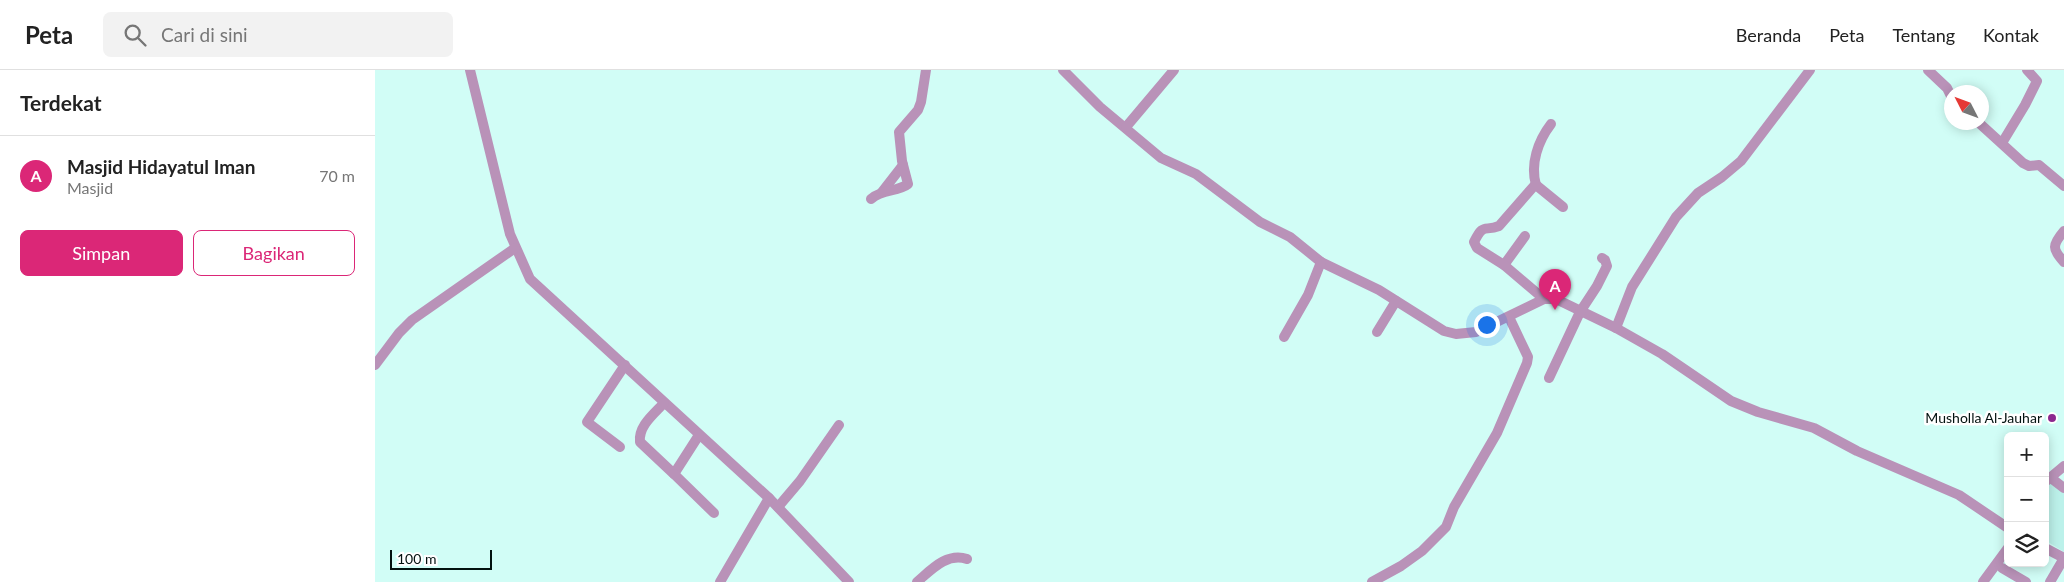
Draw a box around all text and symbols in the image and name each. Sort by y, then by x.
search box [103,12,453,57]
text: Peta [25,20,73,49]
icon: search [121,21,149,49]
text: Cari di sini [161,23,248,46]
text: Beranda [1736,24,1801,46]
text: Peta [1829,24,1864,46]
text: Tentang [1892,24,1955,46]
text: Kontak [1983,24,2039,46]
north arrow [1944,85,1989,130]
text: Terdekat [20,90,102,115]
text: Masjid Hidayatul Iman [67,155,255,178]
text: A [30,166,42,185]
text: 70 m [319,166,355,185]
text: Masjid [67,178,113,197]
button: Simpan [20,230,183,276]
button: Bagikan [193,230,355,276]
pin: A [1539,269,1571,310]
your location [1474,312,1500,338]
place label: Musholla Al-Jauhar [1925,409,2042,426]
marker: Musholla Al-Jauhar [2046,412,2058,424]
map controls [2004,432,2049,567]
button: + [2004,432,2049,477]
button: − [2004,477,2049,522]
button: layers [2004,522,2049,567]
scale bar [390,547,493,570]
text: 100 m [397,550,436,567]

